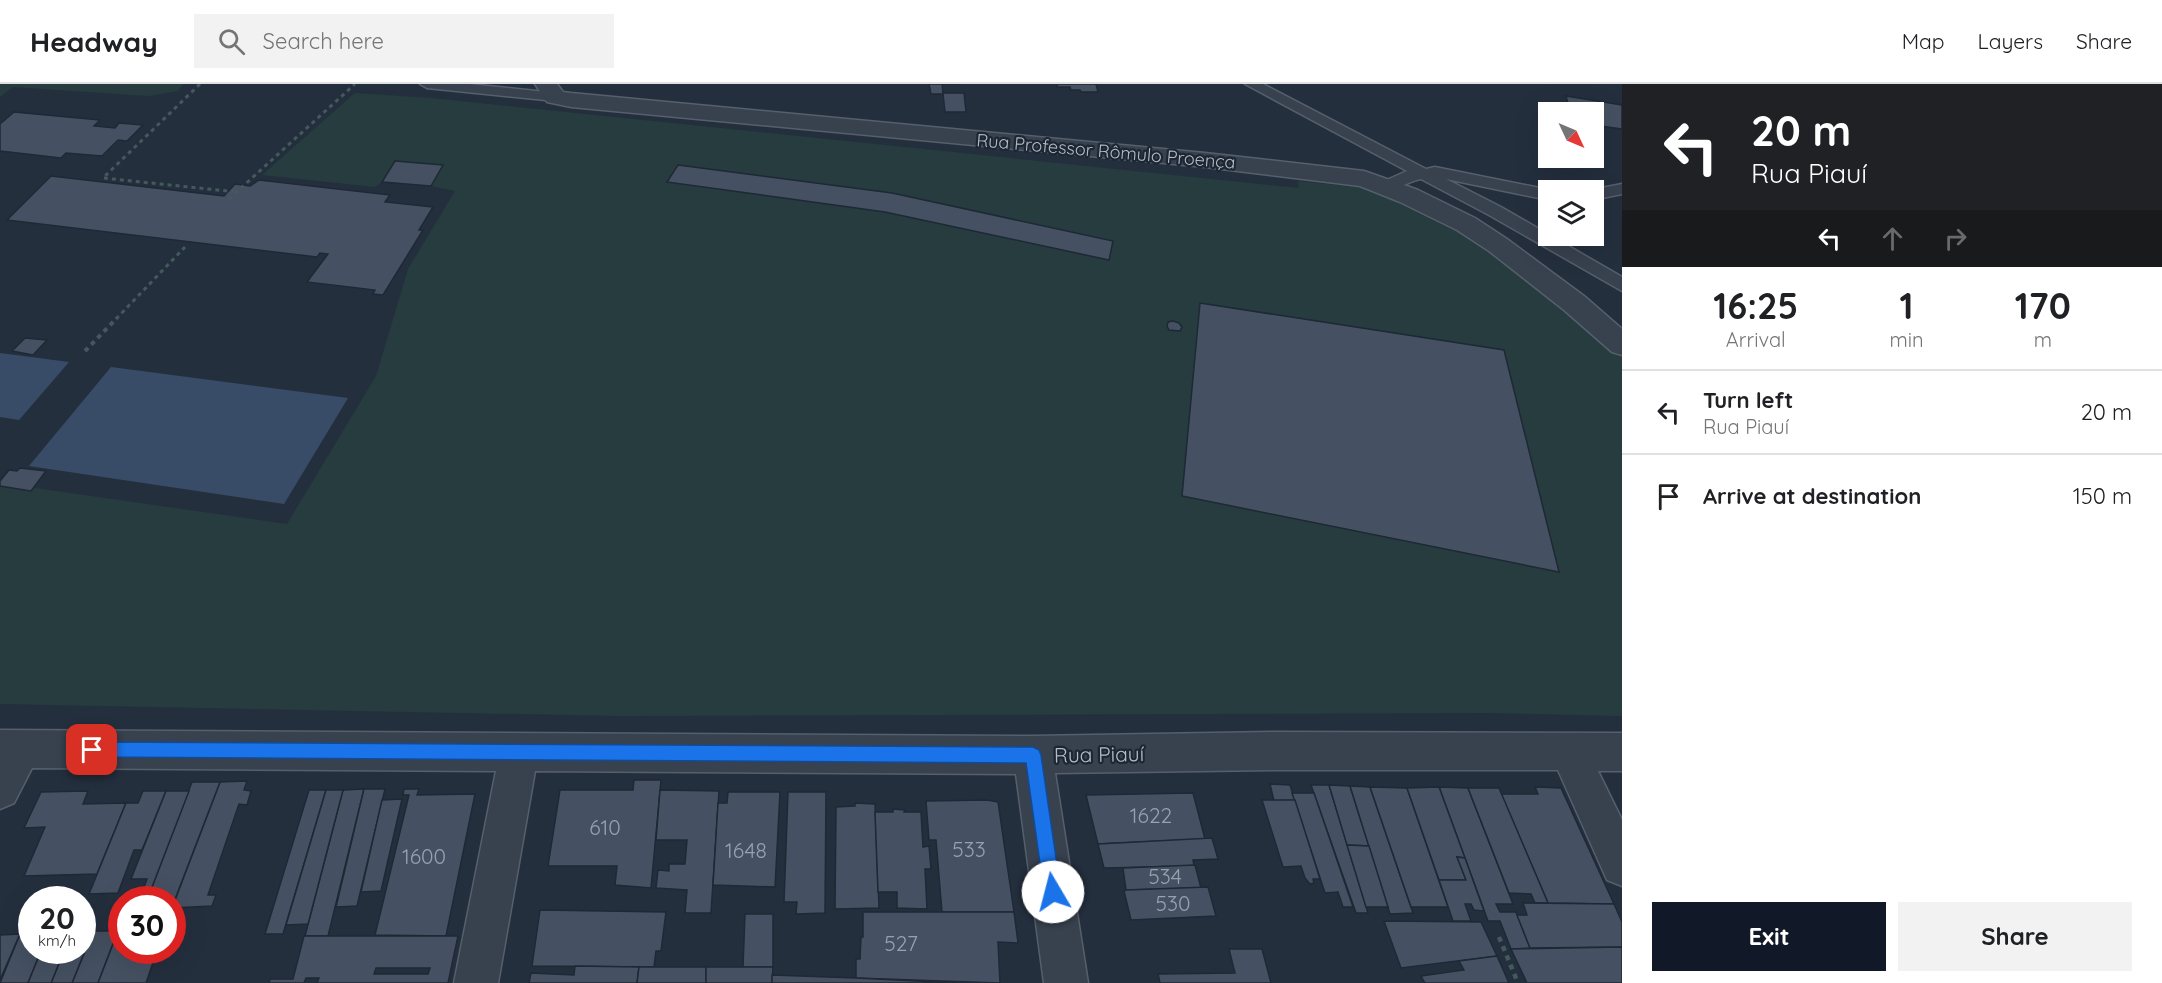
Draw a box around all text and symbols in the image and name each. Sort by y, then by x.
search box [194,14,614,68]
text: Headway [30,24,158,59]
icon: search [215,25,248,58]
text: Search here [263,27,384,55]
text: Map [1902,28,1945,54]
text: Layers [1978,28,2043,54]
text: Share [2076,28,2132,54]
north arrow [1538,102,1604,168]
map controls [1538,102,1604,246]
text: 20 m [1751,104,1851,157]
icon: left [1652,108,1730,186]
street label: Rua Professor Rômulo Proença [976,128,1236,174]
text: Rua Piauí [1751,156,1867,190]
button: layers [1538,180,1604,246]
icon: left [1813,222,1846,255]
icon: ahead [1876,222,1909,255]
icon: right [1939,222,1972,255]
text: 16:25 [1713,283,1798,328]
text: 1 [1900,283,1914,328]
text: 170 [2015,283,2071,328]
text: Arrival [1726,327,1786,352]
text: min [1890,327,1924,352]
text: m [2034,327,2052,352]
text: Turn left [1703,386,1793,414]
icon: left [1652,396,1685,429]
text: 20 m [2081,398,2132,426]
text: Rua Piauí [1703,414,1789,439]
icon: arrive [1652,480,1685,513]
text: Arrive at destination [1703,482,1921,510]
text: 150 m [2073,482,2132,510]
pin [66,724,117,775]
icon: arrive [75,733,108,766]
street label: Rua Piauí [1054,740,1145,768]
house number: 1622 [1130,802,1172,828]
house number: 610 [589,814,621,840]
house number: 533 [952,836,986,862]
house number: 1648 [725,837,767,863]
house number: 1600 [402,843,446,869]
position arrow [1021,860,1085,924]
house number: 534 [1148,863,1182,889]
speed limit sign: 30 [108,886,186,964]
house number: 530 [1156,890,1190,916]
text: 20 [39,899,75,937]
button: Exit [1652,902,1886,971]
button: Share [1898,902,2132,971]
house number: 527 [884,930,918,956]
text: km/h [38,931,76,950]

